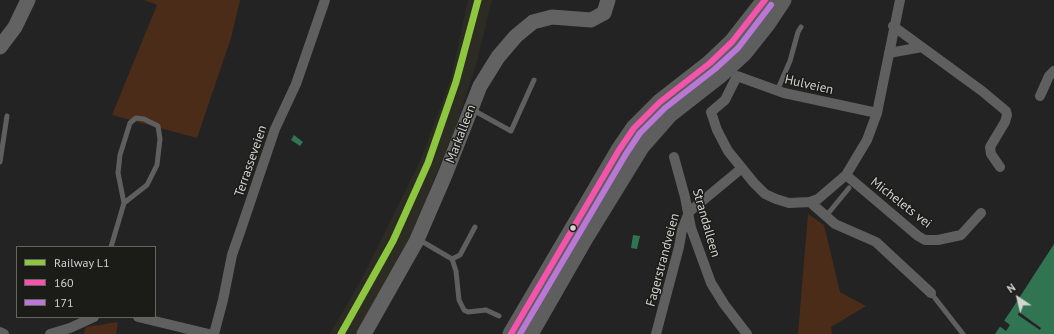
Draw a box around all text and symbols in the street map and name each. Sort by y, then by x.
street label: Hulveien [783,72,835,98]
street label: Markalleen [443,102,479,166]
street label: Terrasseveien [231,123,271,199]
street label: Michelets vei [867,174,935,232]
street label: Strandalleen [689,187,723,259]
street label: Fagerstrandveien [643,212,683,308]
unlabelled marker [568,223,578,233]
legend [16,246,156,318]
text: Railway L1 [54,255,110,270]
text: 160 [54,275,74,290]
north arrow [998,278,1038,318]
text: N [1004,280,1018,296]
text: 171 [54,295,74,310]

